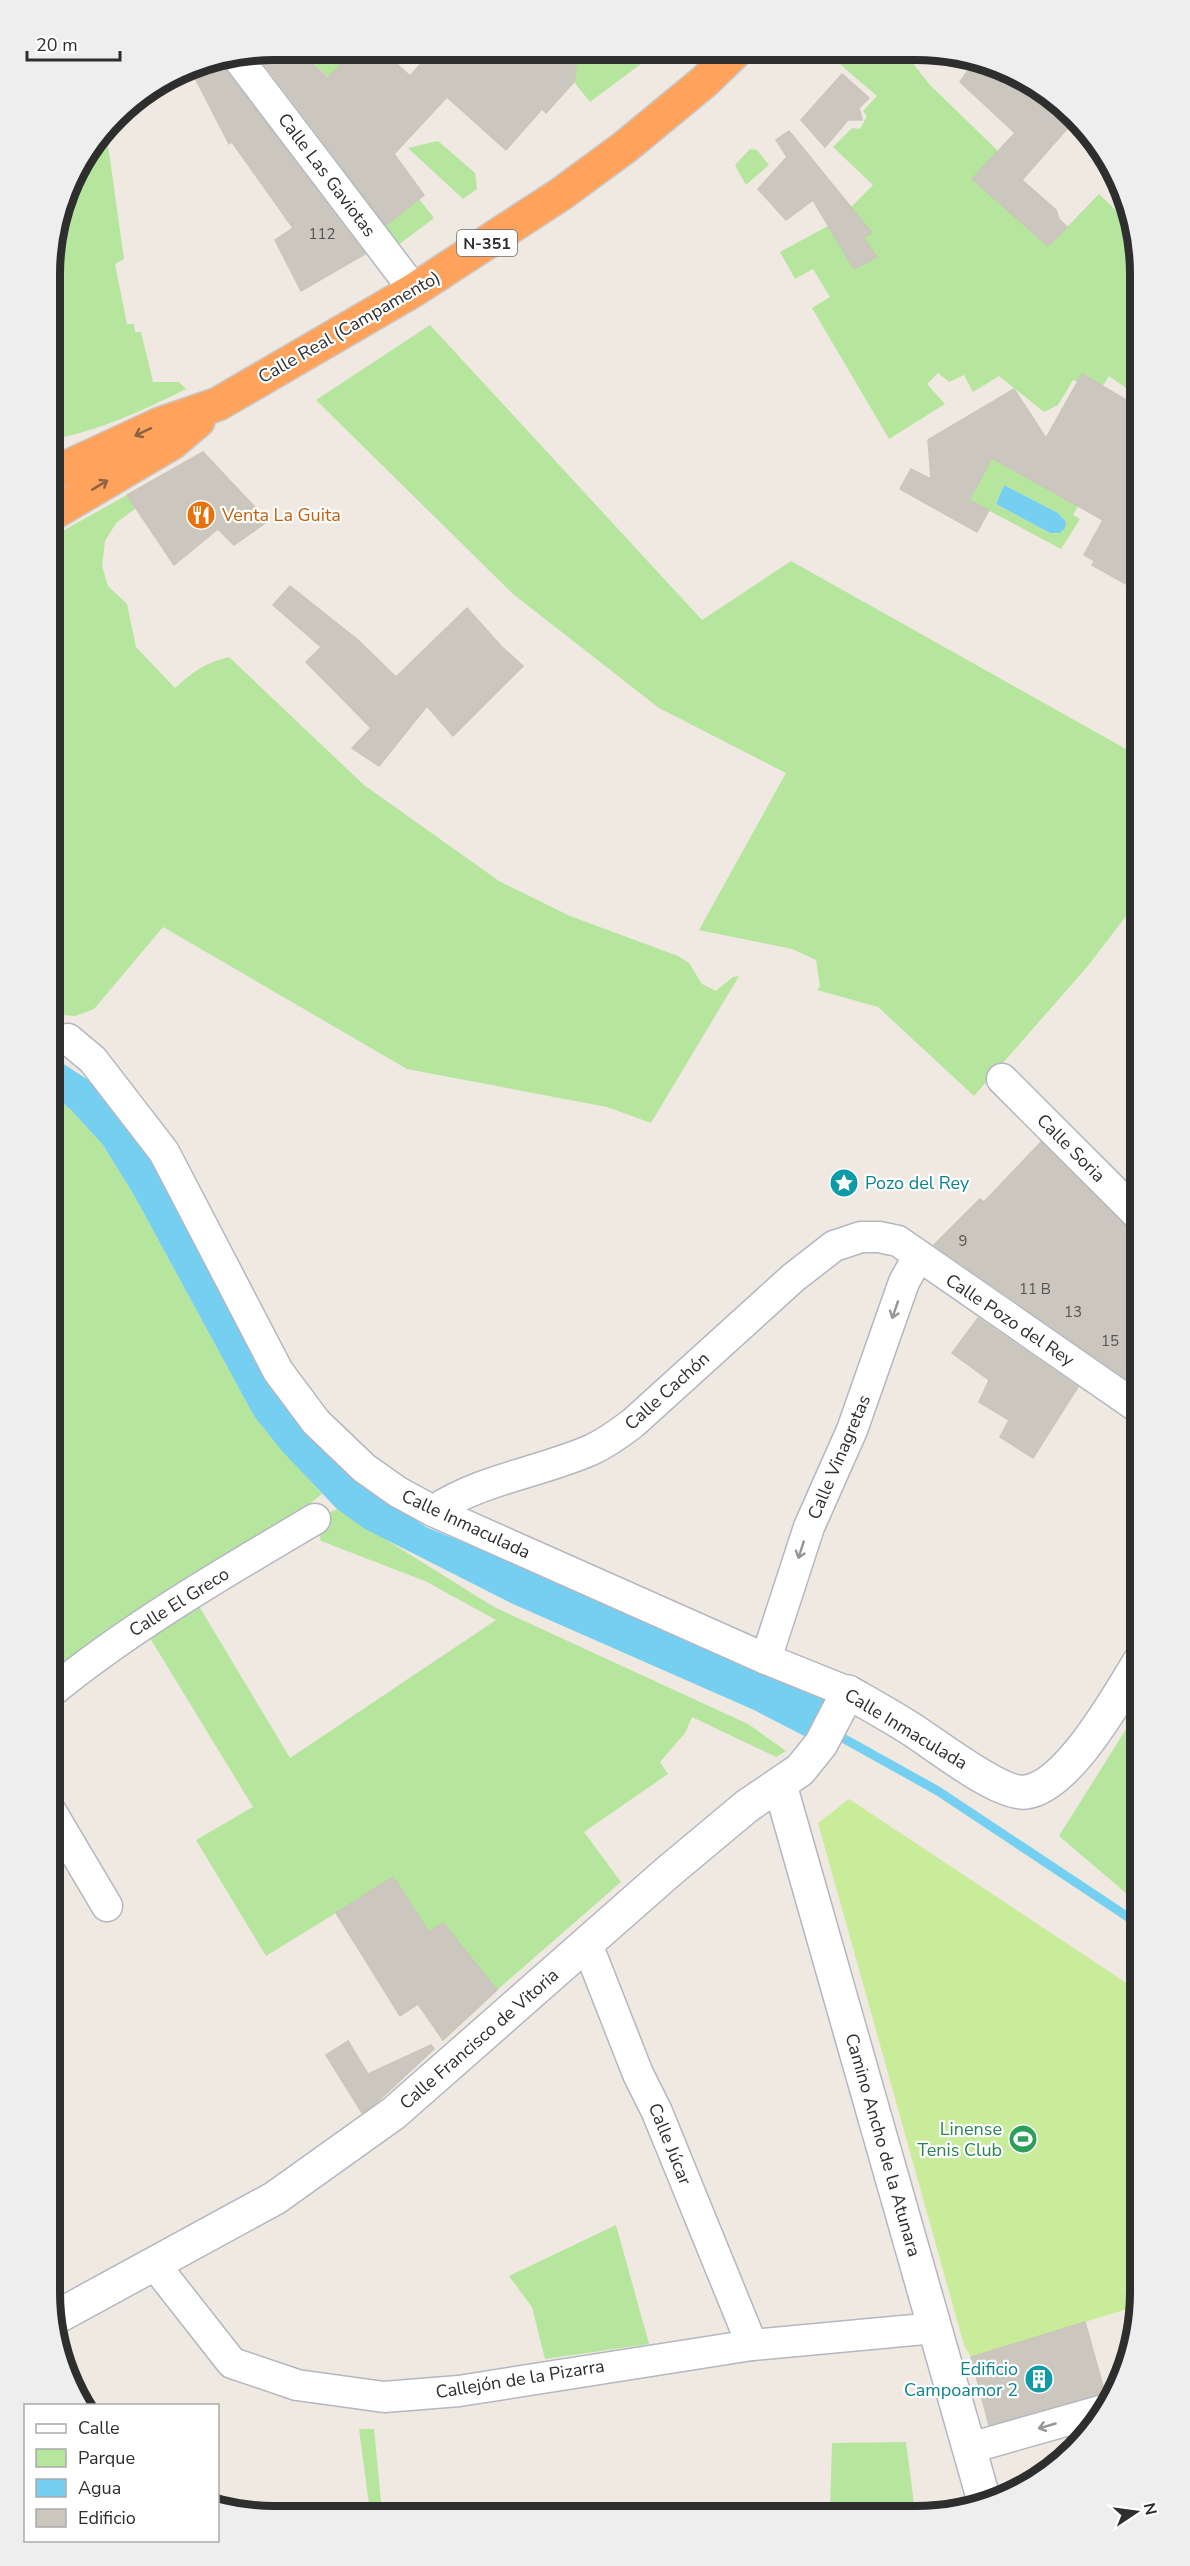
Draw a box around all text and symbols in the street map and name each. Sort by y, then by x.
scale bar [27,24,120,62]
text: 20 m [36,33,78,57]
street label: Calle Las Gaviotas [273,108,381,242]
house number: 112 [308,224,336,244]
road number: N-351 [457,230,517,256]
street label: Calle Real (Campamento) [254,265,444,389]
one-way arrow [135,426,153,438]
one-way arrow [91,479,108,491]
restaurant icon: Venta La Guita [185,499,217,531]
place label: Venta La Guita [221,503,341,527]
street label: Calle Soria [1032,1109,1110,1187]
place icon: Pozo del Rey [828,1167,860,1199]
place label: Pozo del Rey [865,1171,970,1195]
house number: 9 [958,1231,968,1251]
street label: Calle Pozo del Rey [941,1268,1080,1372]
house number: 11 B [1019,1279,1051,1299]
one-way arrow [888,1300,899,1319]
house number: 13 [1064,1302,1082,1322]
house number: 15 [1101,1331,1119,1351]
street label: Calle Cachón [619,1347,715,1435]
street label: Calle Vinagretas [802,1391,876,1523]
street label: Calle Inmaculada [398,1484,534,1564]
one-way arrow [795,1540,806,1559]
street label: Calle El Greco [124,1562,234,1642]
street label: Calle Inmaculada [840,1683,972,1775]
street label: Calle Francisco de Vitoria [394,1963,564,2115]
street label: Camino Ancho de la Atunara [840,2030,926,2260]
street label: Calle Júcar [643,2099,697,2189]
place label: Linense Tenis Club [917,2117,1002,2162]
sports icon: Linense Tenis Club [1007,2123,1039,2155]
street label: Callejón de la Pizarra [434,2354,606,2404]
place label: Edificio Campoamor 2 [904,2357,1018,2402]
building icon: Edificio Campoamor 2 [1023,2363,1055,2395]
legend [24,2404,219,2542]
text: Calle [78,2416,120,2440]
one-way arrow [1038,2421,1057,2432]
text: Parque [78,2446,135,2470]
text: Agua [78,2476,121,2500]
north arrow [1106,2482,1166,2542]
text: N [1138,2501,1162,2517]
text: Edificio [78,2506,136,2530]

